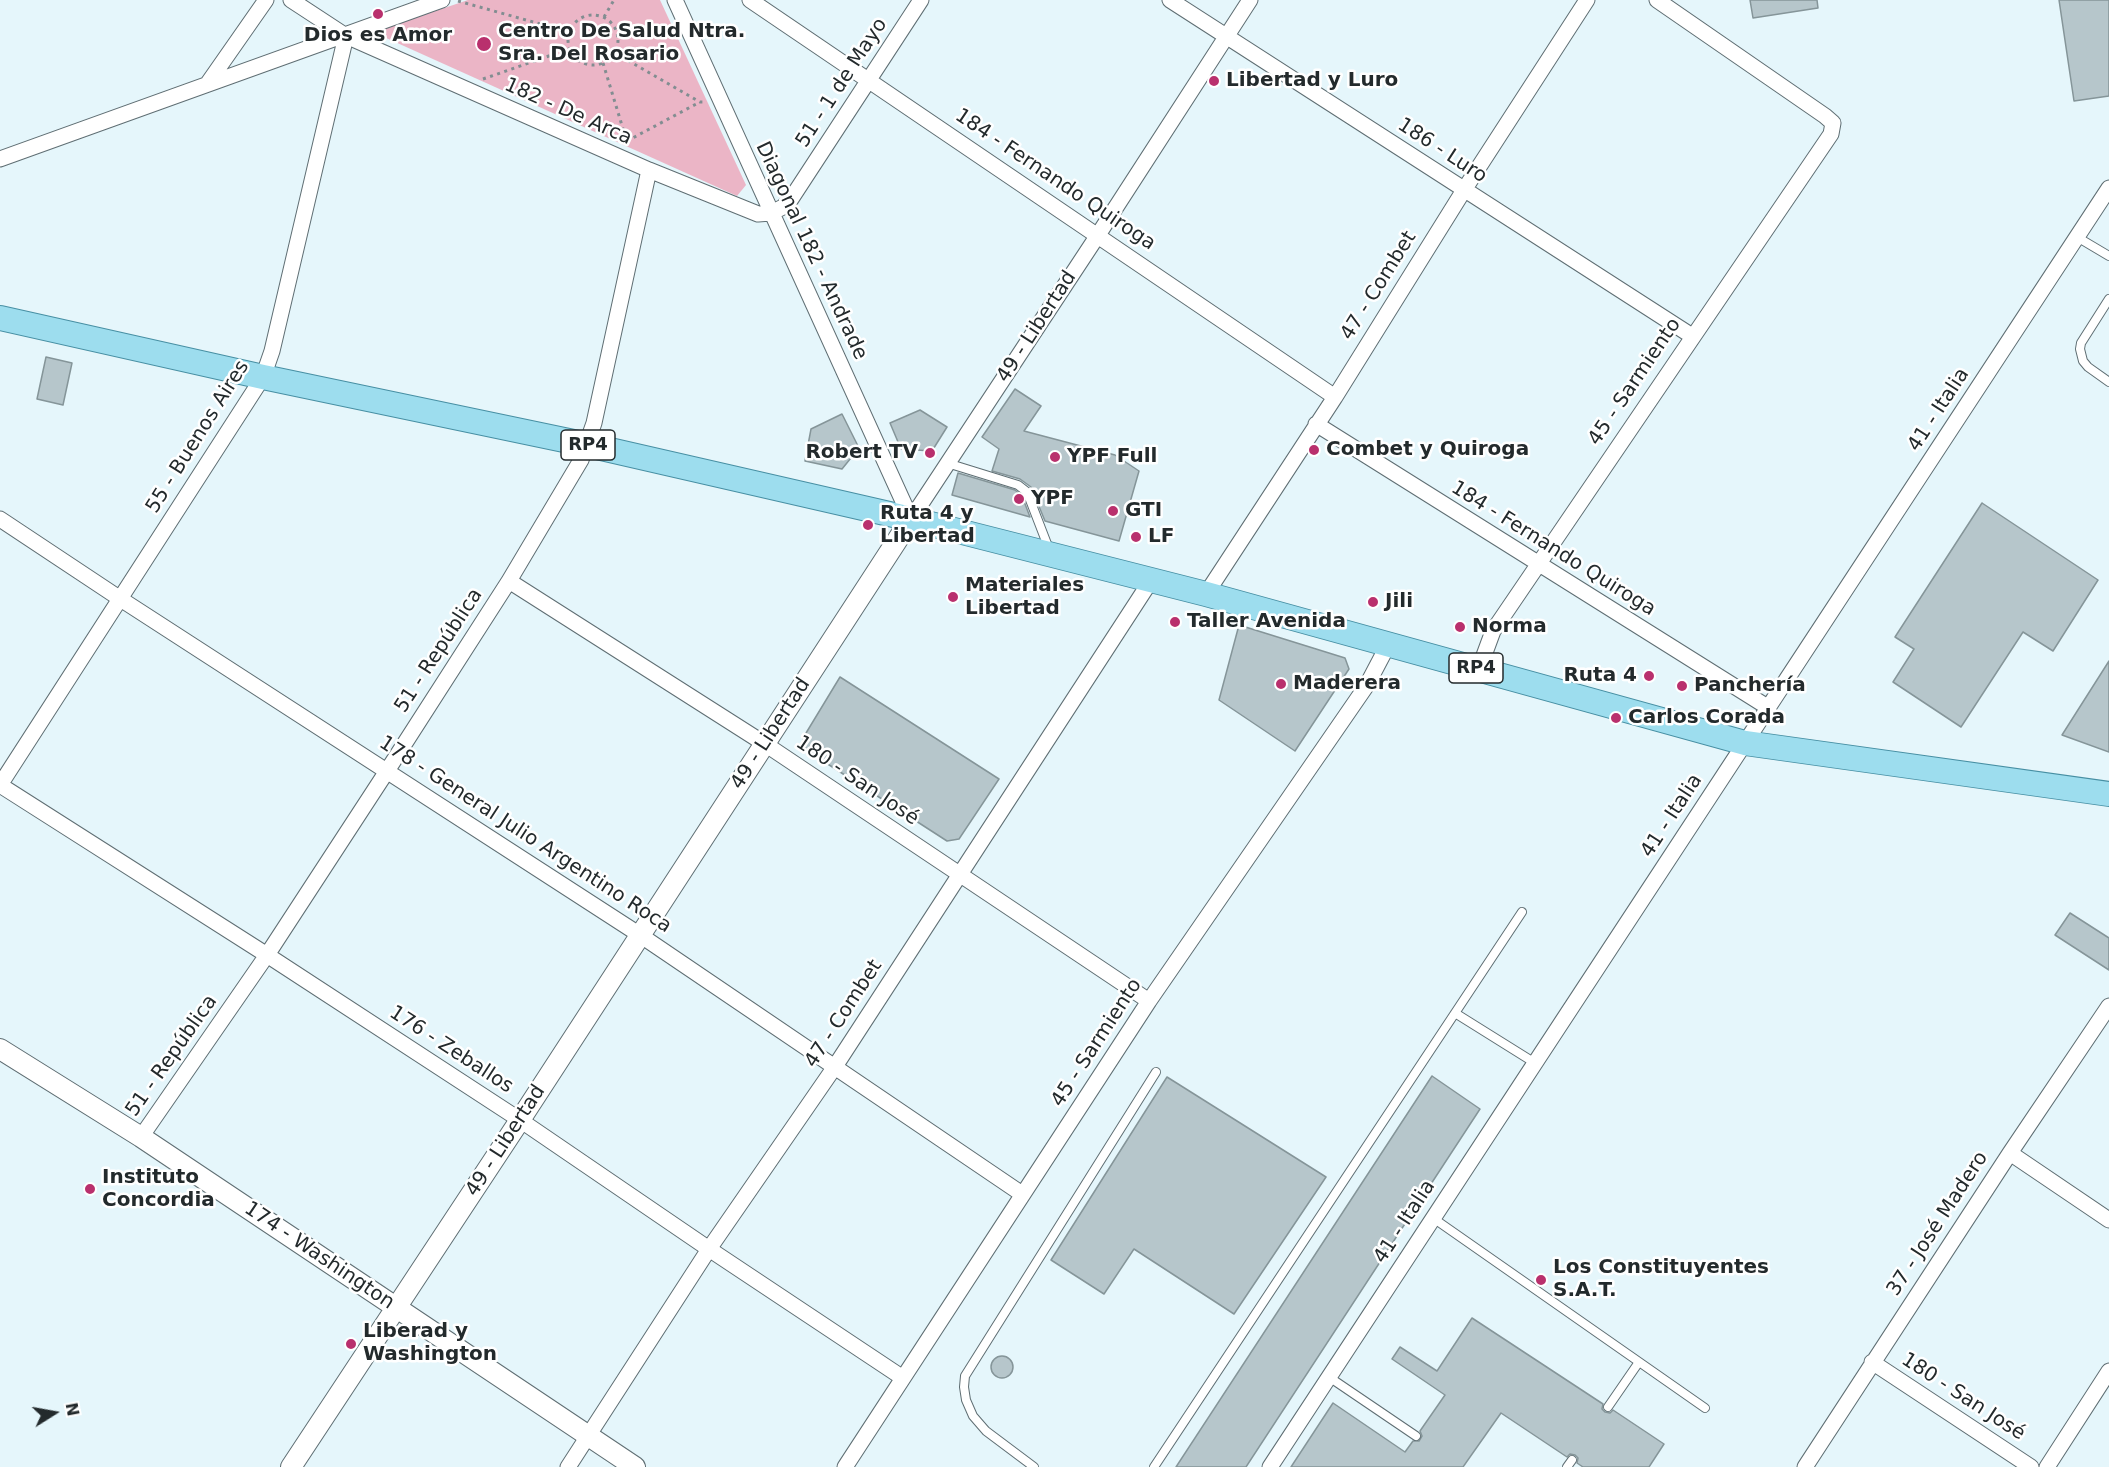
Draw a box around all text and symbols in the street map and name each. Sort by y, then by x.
marker: Dios es Amor [371,7,385,21]
street label: 51 - 1 de Mayo [791,14,893,152]
place label: Centro De Salud Ntra. Sra. Del Rosario [498,20,745,67]
place label: Dios es Amor [304,24,452,48]
marker: Centro De Salud Ntra. Sra. Del Rosario [475,35,493,53]
place label: Libertad y Luro [1226,69,1398,93]
street label: 182 - De Arca [501,73,635,151]
marker: Libertad y Luro [1207,74,1221,88]
street label: 184 - Fernando Quiroga [950,104,1160,256]
street label: 186 - Luro [1393,113,1491,189]
street label: Diagonal 182 - Andrade [750,138,872,364]
street label: 47 - Combet [1336,227,1422,345]
street label: 49 - Libertad [992,267,1082,387]
street label: 45 - Sarmiento [1584,314,1686,450]
street label: 55 - Buenos Aires [141,356,255,518]
street label: 41 - Italia [1903,364,1975,456]
road number: RP4 [561,430,615,460]
place label: Combet y Quiroga [1326,438,1529,462]
place label: Robert TV [805,441,918,465]
marker: Combet y Quiroga [1307,443,1321,457]
place label: YPF Full [1067,445,1157,469]
marker: Robert TV [923,446,937,460]
marker: YPF Full [1048,450,1062,464]
street label: 184 - Fernando Quiroga [1446,476,1660,622]
place label: YPF [1031,487,1074,511]
marker: YPF [1012,492,1026,506]
place label: GTI [1125,499,1162,523]
place label: Ruta 4 y Libertad [880,502,975,549]
marker: GTI [1106,504,1120,518]
marker: Ruta 4 y Libertad [861,518,875,532]
place label: LF [1148,525,1174,549]
marker: LF [1129,530,1143,544]
place label: Materiales Libertad [965,574,1084,621]
street label: 51 - República [390,584,488,718]
marker: Materiales Libertad [946,590,960,604]
place label: Jili [1385,590,1413,614]
marker: Jili [1366,595,1380,609]
place label: Taller Avenida [1187,610,1346,634]
marker: Taller Avenida [1168,615,1182,629]
place label: Norma [1472,615,1547,639]
marker: Norma [1453,620,1467,634]
road number: RP4 [1449,653,1503,683]
place label: Ruta 4 [1563,664,1637,688]
marker: Ruta 4 [1642,669,1656,683]
place label: Maderera [1293,672,1401,696]
street label: 49 - Libertad [726,674,816,794]
place label: Panchería [1694,674,1806,698]
marker: Maderera [1274,677,1288,691]
marker: Panchería [1675,679,1689,693]
place label: Carlos Corada [1628,706,1785,730]
marker: Carlos Corada [1609,711,1623,725]
street label: 178 - General Julio Argentino Roca [374,731,676,939]
street label: 180 - San José [791,731,923,831]
street label: 41 - Italia [1636,770,1708,862]
street label: 47 - Combet [800,956,888,1072]
street label: 45 - Sarmiento [1047,974,1147,1112]
street label: 51 - República [121,991,223,1121]
street label: 176 - Zeballos [385,1001,517,1099]
street label: 49 - Libertad [461,1081,551,1201]
street label: 37 - José Madero [1882,1147,1994,1301]
place label: Instituto Concordia [102,1166,215,1213]
street label: 41 - Italia [1369,1176,1441,1268]
marker: Instituto Concordia [83,1182,97,1196]
street label: 174 - Washington [239,1197,399,1315]
place label: Los Constituyentes S.A.T. [1553,1256,1769,1303]
marker: Los Constituyentes S.A.T. [1534,1273,1548,1287]
place label: Liberad y Washington [363,1320,497,1367]
marker: Liberad y Washington [344,1337,358,1351]
street label: 180 - San José [1897,1348,2029,1446]
north arrow [24,1383,84,1443]
text: N [62,1401,83,1418]

